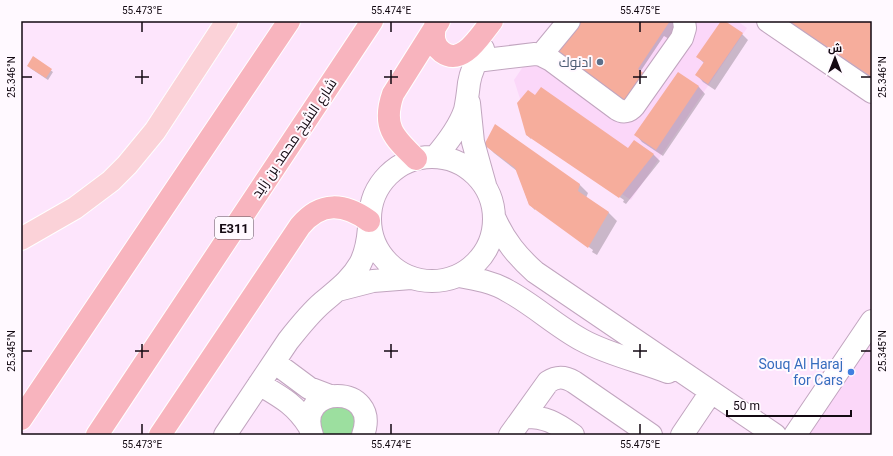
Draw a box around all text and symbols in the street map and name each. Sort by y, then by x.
text: 55.473°E [122,5,162,16]
text: 55.474°E [371,5,411,16]
text: 55.475°E [620,5,660,16]
north arrow [815,38,855,78]
text: ش [828,42,842,55]
place label: ادنوك [559,54,592,70]
text: 25.346°N [6,56,17,98]
text: 25.346°N [877,56,888,98]
marker: ادنوك [595,57,605,67]
street label: شارع الشيخ محمد بن زايد [248,75,341,201]
road number: E311 [215,217,253,239]
text: 25.345°N [6,330,17,372]
text: 25.345°N [877,330,888,372]
place label: Souq Al Haraj for Cars [759,356,843,388]
marker: Souq Al Haraj for Cars [846,367,856,377]
scale bar [727,392,851,418]
text: 50 m [733,399,760,413]
text: 55.473°E [122,439,162,450]
text: 55.474°E [371,439,411,450]
text: 55.475°E [620,439,660,450]

